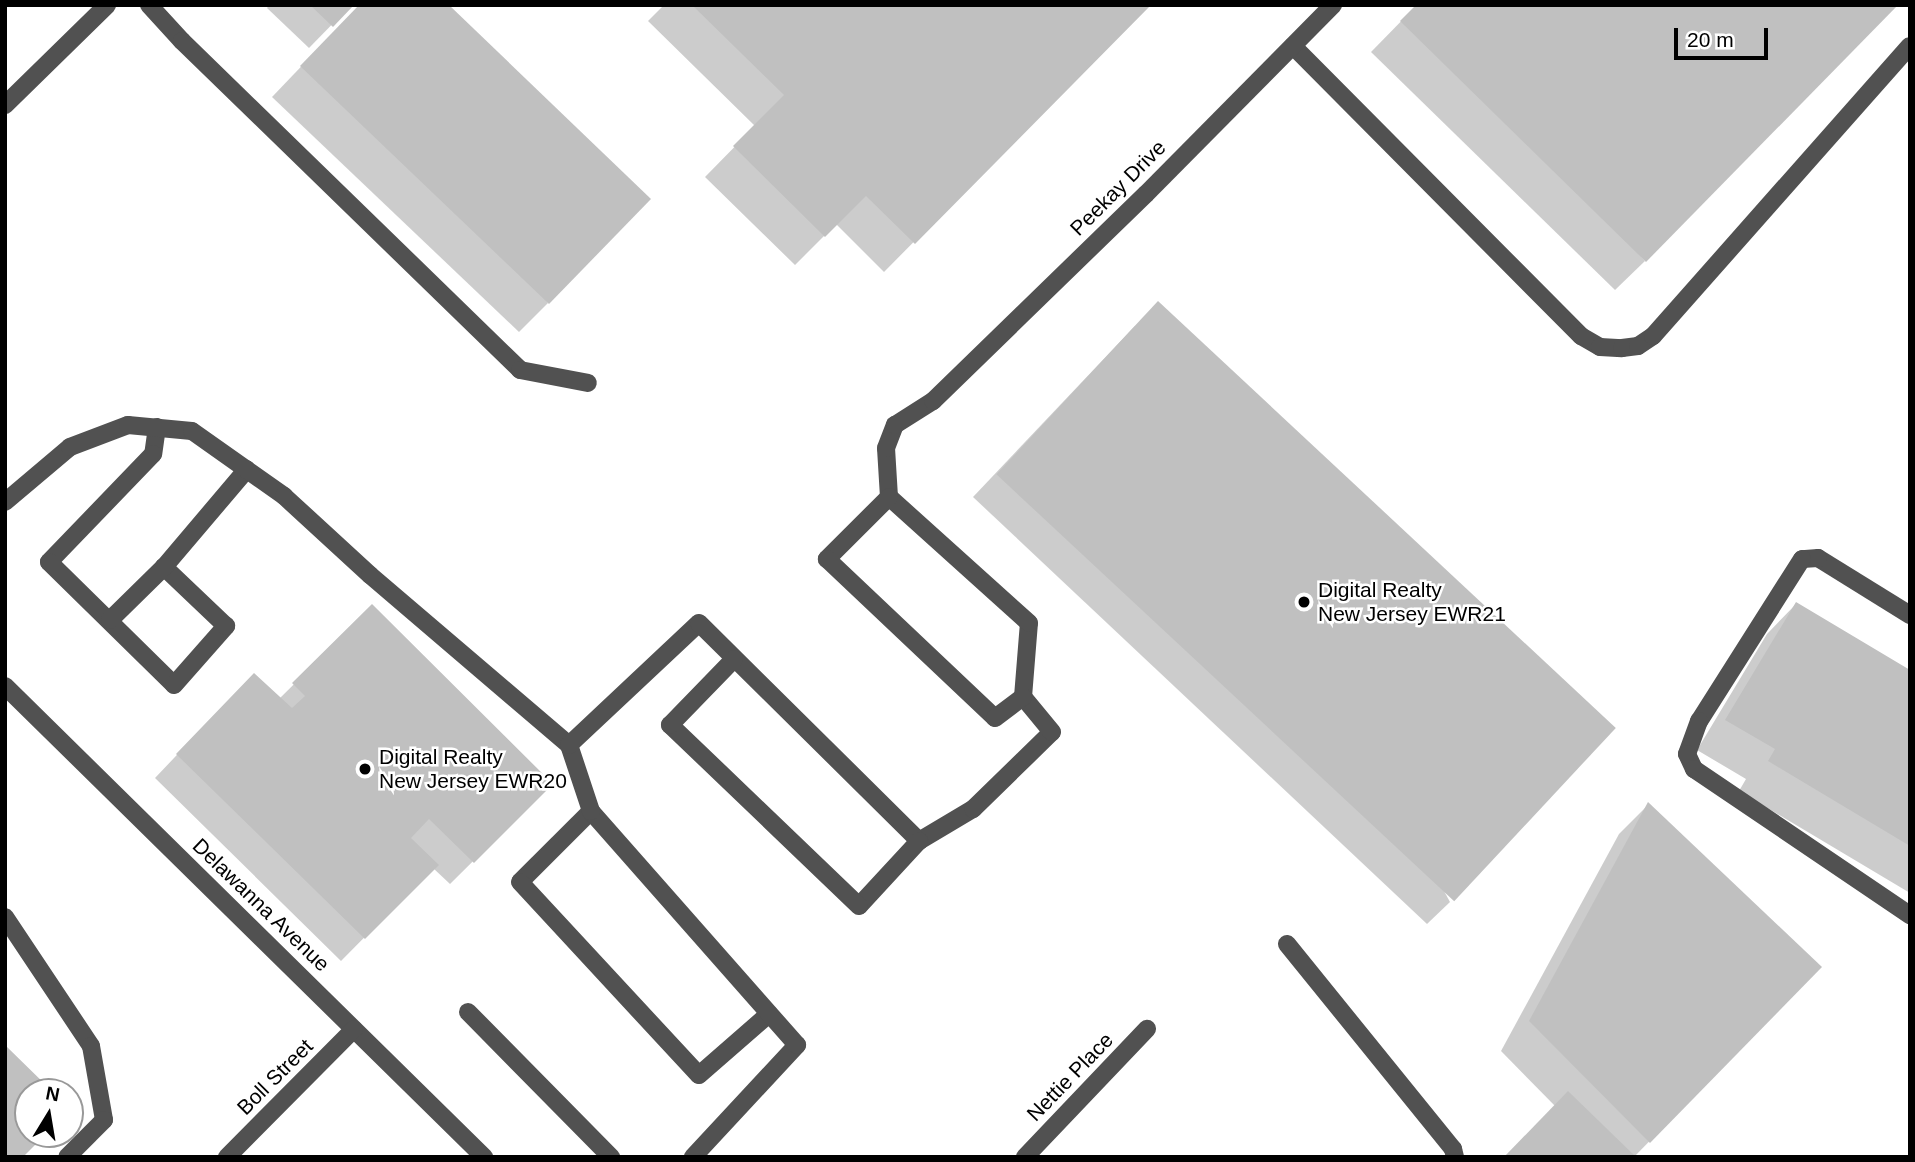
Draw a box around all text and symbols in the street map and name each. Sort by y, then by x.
scale bar [1677,14,1772,58]
text: 20 m [1687,28,1734,51]
street label: Peekay Drive [1065,135,1171,241]
place label: Digital Realty New Jersey EWR21 [1318,577,1506,627]
marker: Digital Realty New Jersey EWR21 [1296,594,1312,610]
place label: Digital Realty New Jersey EWR20 [379,744,567,794]
marker: Digital Realty New Jersey EWR20 [357,761,373,777]
street label: Delawanna Avenue [187,833,335,977]
street label: Nettie Place [1022,1028,1118,1126]
street label: Boll Street [232,1034,318,1120]
north arrow [14,1078,84,1148]
text: N [44,1082,61,1105]

